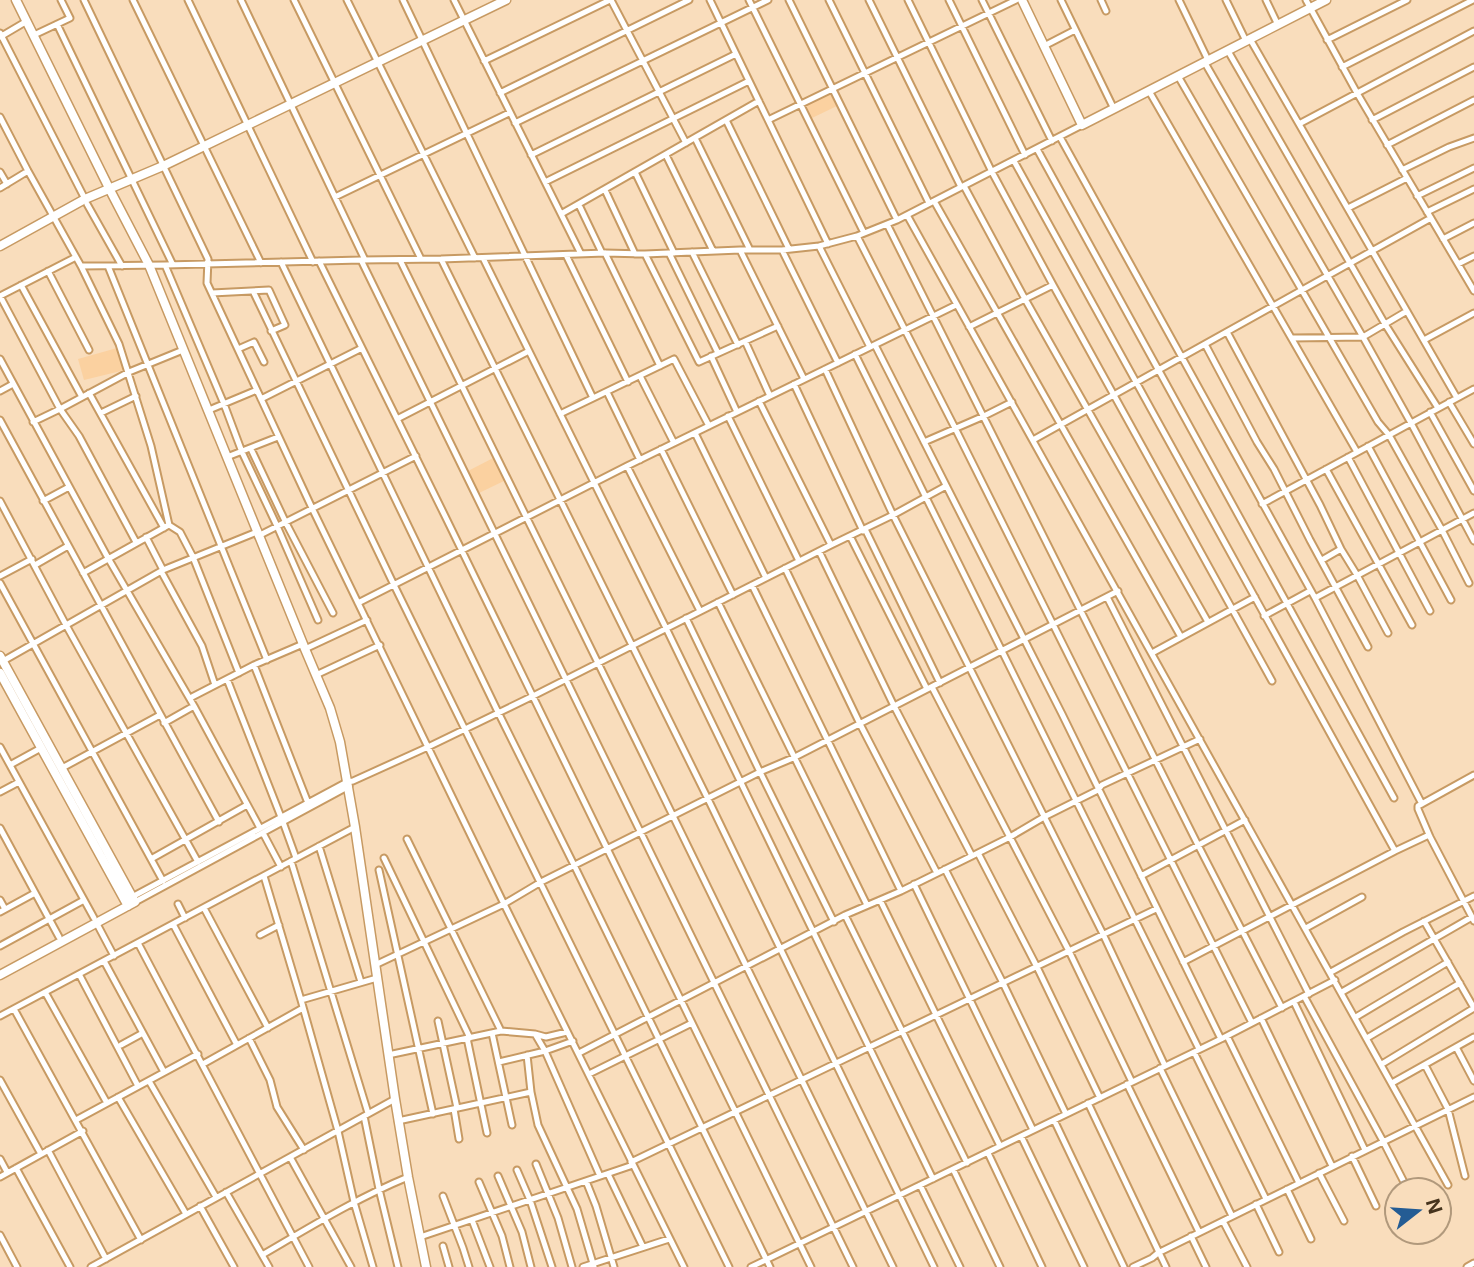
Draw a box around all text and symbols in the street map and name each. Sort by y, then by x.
north arrow [1383,1176,1453,1246]
text: N [1421,1196,1447,1216]

